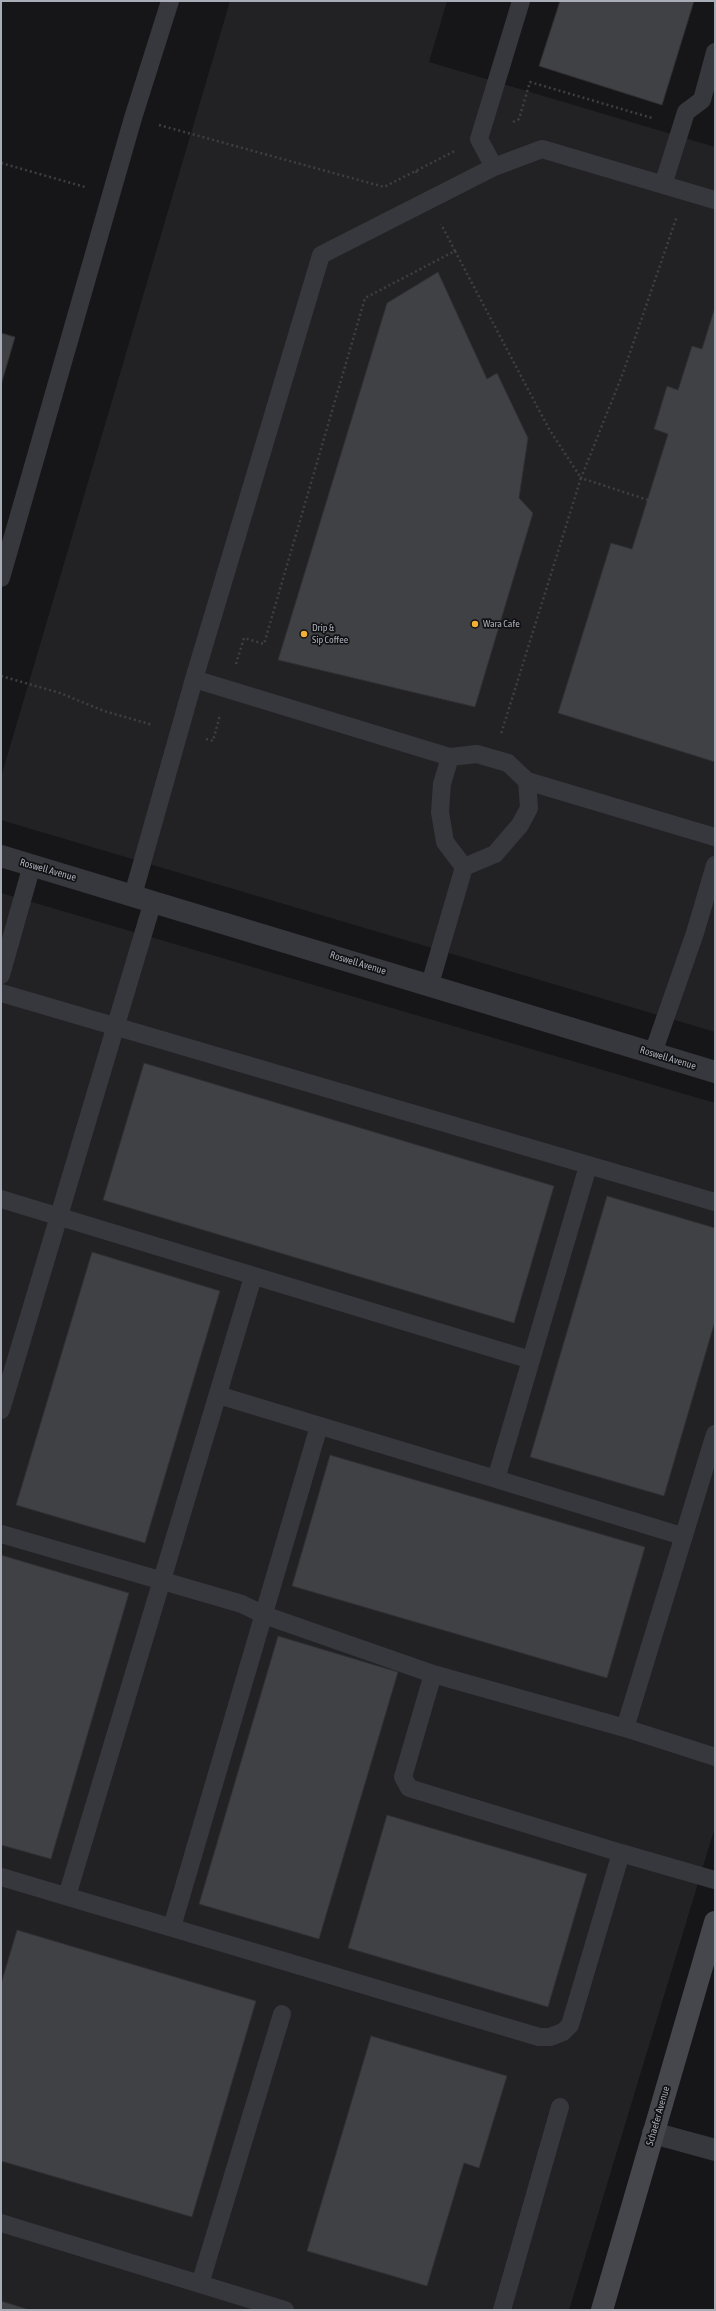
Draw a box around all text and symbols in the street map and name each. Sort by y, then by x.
place label: Wara Cafe [483,618,520,630]
marker: Wara Cafe [470,619,480,629]
place label: Drip & Sip Coffee [312,622,348,646]
marker: Drip & Sip Coffee [299,629,309,639]
street label: Roswell Avenue [18,856,78,884]
street label: Roswell Avenue [329,949,387,977]
street label: Roswell Avenue [639,1044,697,1072]
street label: Schaefer Avenue [644,2085,672,2147]

